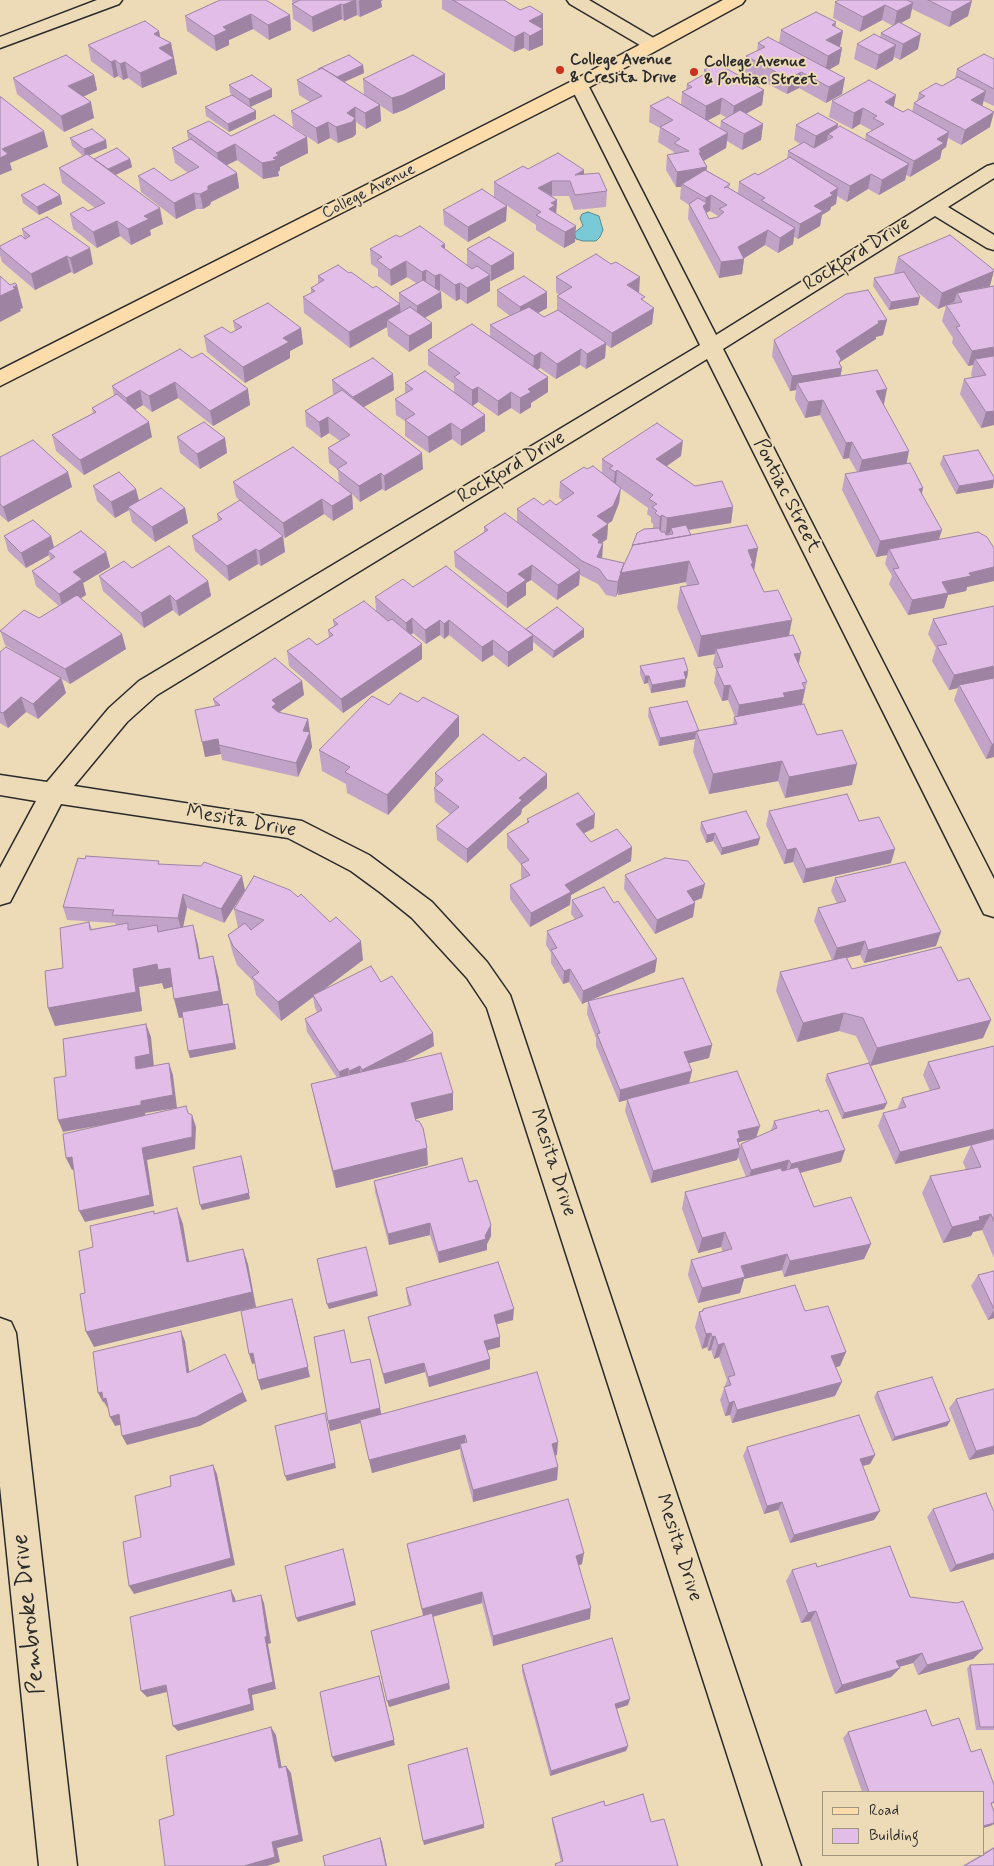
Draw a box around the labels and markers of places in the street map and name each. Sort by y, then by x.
place label: College Avenue & Cresita Drive [570,51,677,89]
place label: College Avenue & Pontiac Street [704,53,817,91]
marker: College Avenue & Cresita Drive [554,64,566,76]
marker: College Avenue & Pontiac Street [688,66,700,78]

